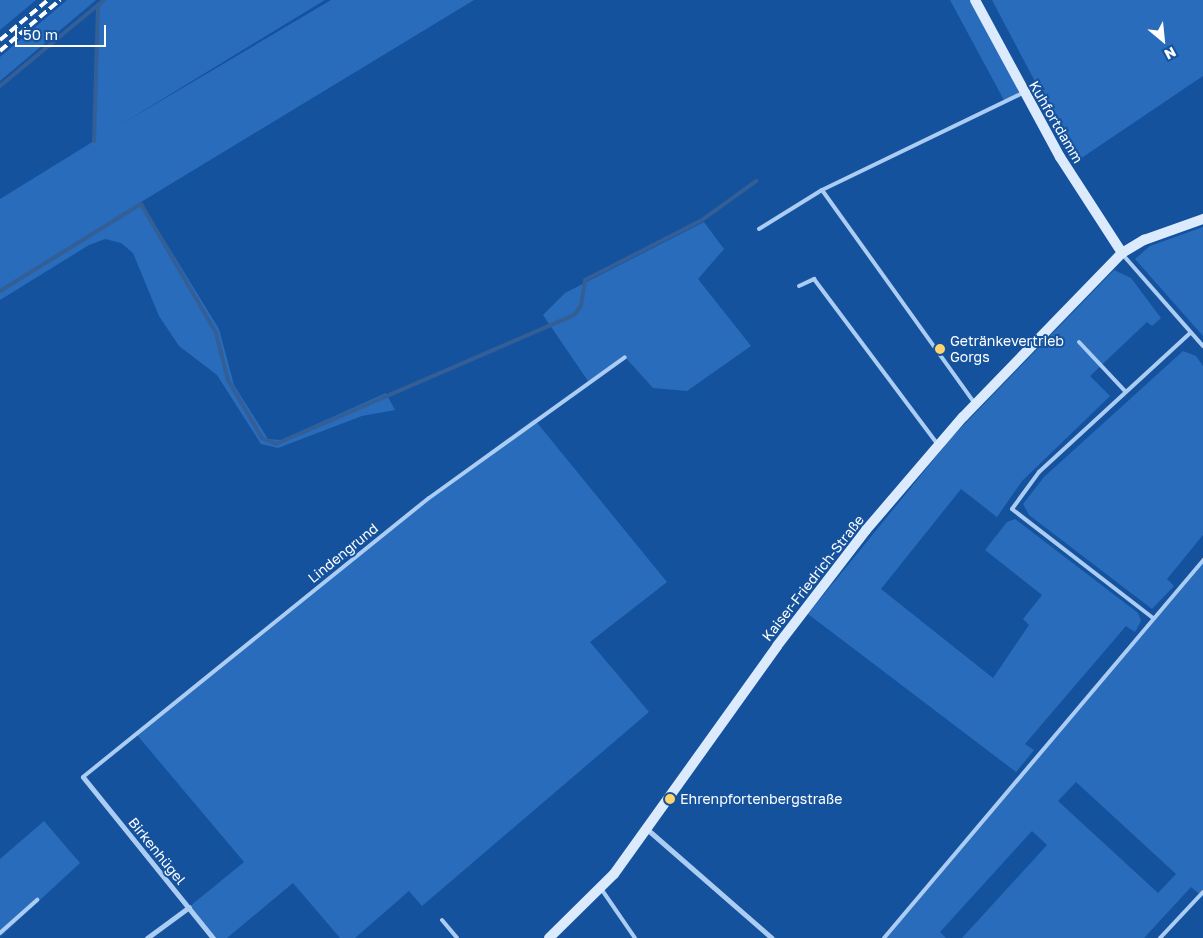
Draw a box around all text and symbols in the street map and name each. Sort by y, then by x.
scale bar [18,15,109,47]
north arrow [1138,15,1188,65]
text: 50 m [23,25,58,43]
text: N [1162,44,1179,64]
street label: Kuhfortdamm [1026,78,1086,166]
place label: Getränkevertrieb Gorgs [950,333,1064,366]
marker: Getränkevertrieb Gorgs [934,343,946,355]
street label: Kaiser-Friedrich-Straße [759,512,867,644]
street label: Lindengrund [305,520,381,586]
place label: Ehrenpfortenbergstraße [680,791,842,807]
marker: Ehrenpfortenbergstraße [664,793,676,805]
street label: Birkenhügel [125,814,189,888]

